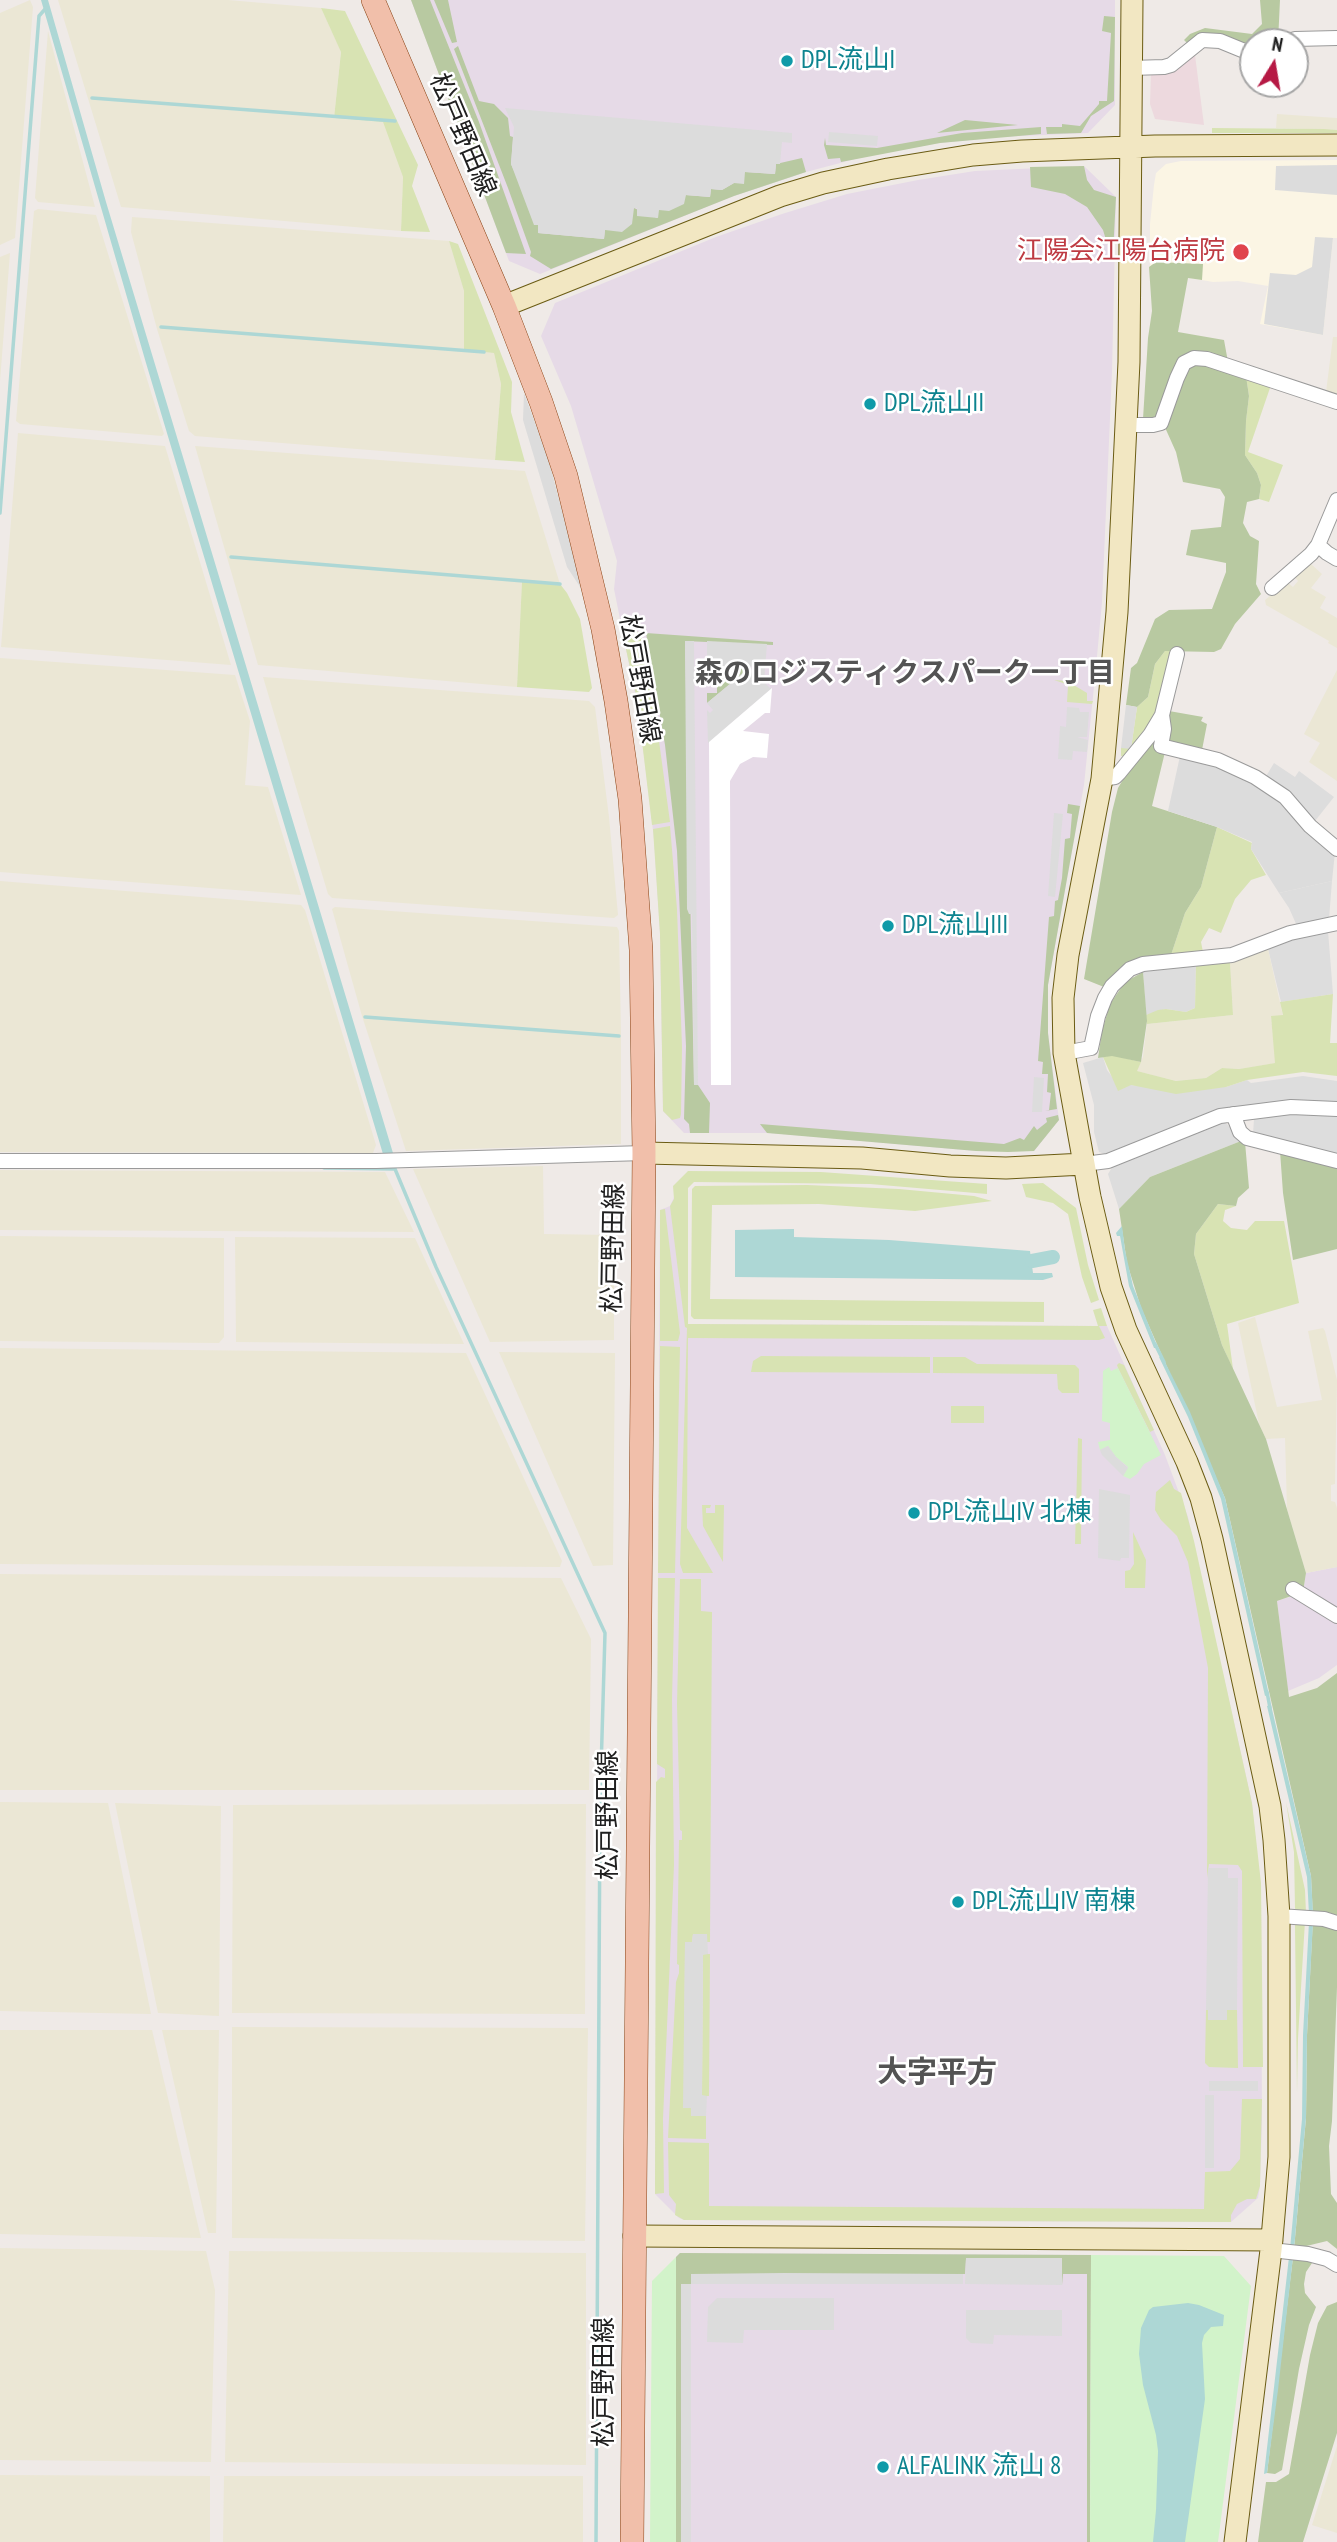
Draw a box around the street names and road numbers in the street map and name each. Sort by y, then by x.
street label: 松戸野田線 [422,69,502,201]
street label: 松戸野田線 [612,612,666,746]
street label: 松戸野田線 [597,1183,631,1313]
street label: 松戸野田線 [593,1750,625,1880]
street label: 松戸野田線 [589,2317,621,2447]

